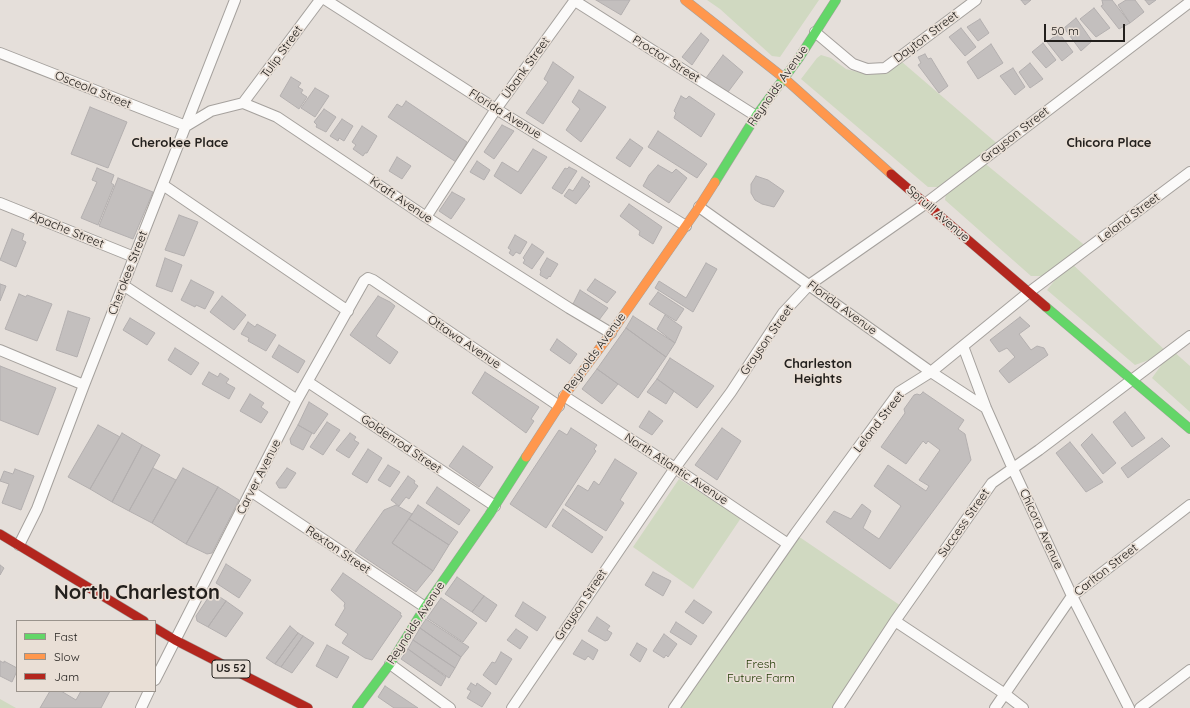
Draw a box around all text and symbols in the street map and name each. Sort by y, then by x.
street label: Dayton Street [891,8,961,66]
scale bar [1046,16,1127,42]
street label: Tulip Street [258,23,306,81]
text: 50 m [1051,23,1079,38]
street label: Proctor Street [630,33,702,85]
street label: Ubank Street [499,34,553,102]
street label: Reynolds Avenue [745,43,811,129]
street label: Osceola Street [53,68,133,112]
street label: Florida Avenue [466,86,544,142]
street label: Grayson Street [978,104,1052,166]
district label: Cherokee Place [132,135,228,151]
district label: Chicora Place [1067,135,1151,151]
street label: Kraft Avenue [367,174,435,226]
street label: Spruill Avenue [904,183,972,245]
street label: Leland Street [1095,190,1163,246]
street label: Apache Street [28,209,106,251]
street label: Cherokee Street [105,229,151,317]
street label: Florida Avenue [804,278,880,338]
street label: Grayson Street [737,302,797,378]
street label: Reynolds Avenue [561,310,629,396]
street label: Ottawa Avenue [425,312,503,372]
district label: Charleston Heights [784,356,852,387]
street label: Leland Street [851,389,907,455]
street label: Goldenrod Street [358,412,444,476]
street label: North Atlantic Avenue [621,430,731,508]
street label: Carver Avenue [234,437,284,517]
street label: Success Street [935,486,993,560]
street label: Chicora Avenue [1016,487,1066,571]
street label: Rexton Street [303,523,373,577]
street label: Carlton Street [1071,541,1141,599]
street label: Grayson Street [552,567,610,643]
street label: Reynolds Avenue [384,579,448,667]
district label: North Charleston [54,581,220,605]
legend [16,620,156,692]
text: Fast [54,629,78,644]
text: Slow [54,649,80,664]
park label: Fresh Future Farm [727,657,795,685]
road number: US 52 [212,660,250,678]
text: Jam [54,669,79,684]

